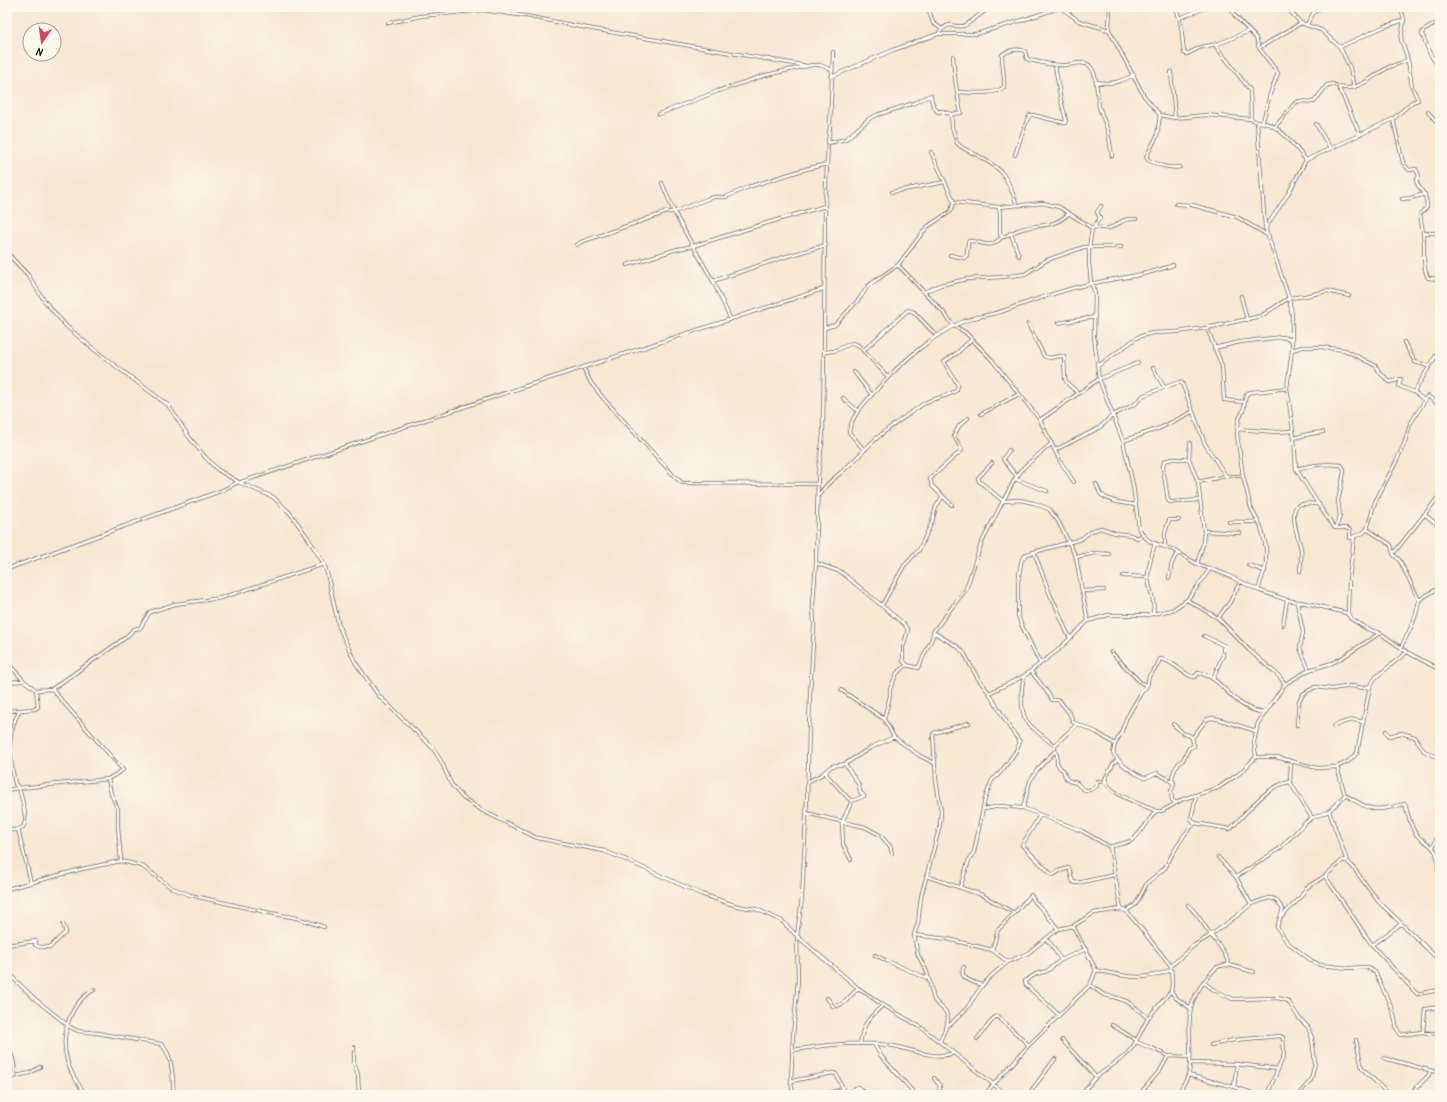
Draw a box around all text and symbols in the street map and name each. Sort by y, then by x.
north arrow [22,22,62,62]
text: N [35,41,45,60]

